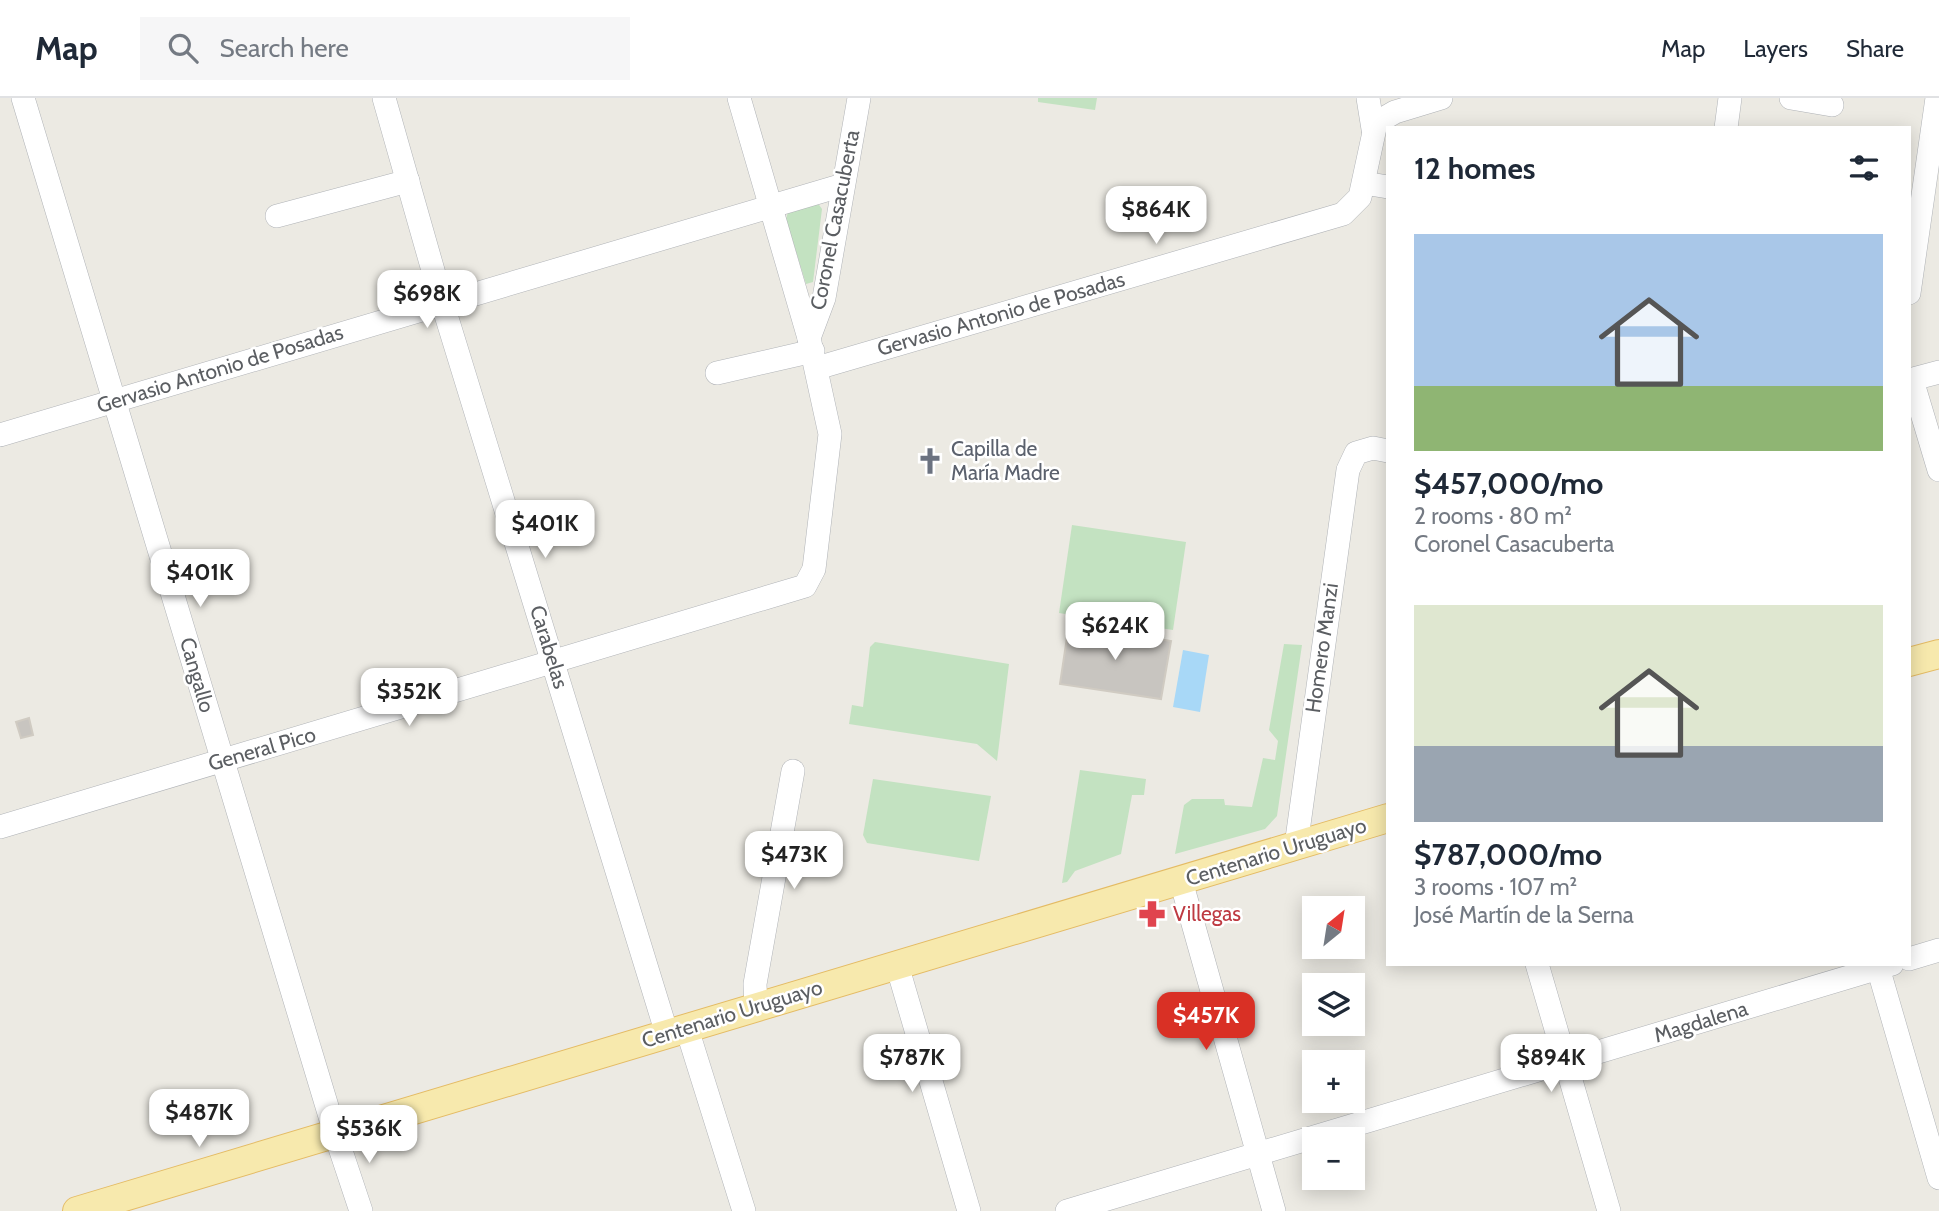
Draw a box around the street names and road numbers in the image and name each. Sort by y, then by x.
street label: Coronel Casacuberta [805,128,864,312]
street label: Gervasio Antonio de Posadas [874,266,1128,361]
street label: Gervasio Antonio de Posadas [94,319,346,418]
street label: Homero Manzi [1300,581,1343,715]
street label: Carabelas [525,602,574,692]
street label: Cangallo [175,635,220,715]
street label: General Pico [205,721,319,776]
street label: Centenario Uruguayo [1183,812,1369,891]
street label: Centenario Uruguayo [639,974,825,1053]
street label: Magdalena [1651,995,1751,1048]

